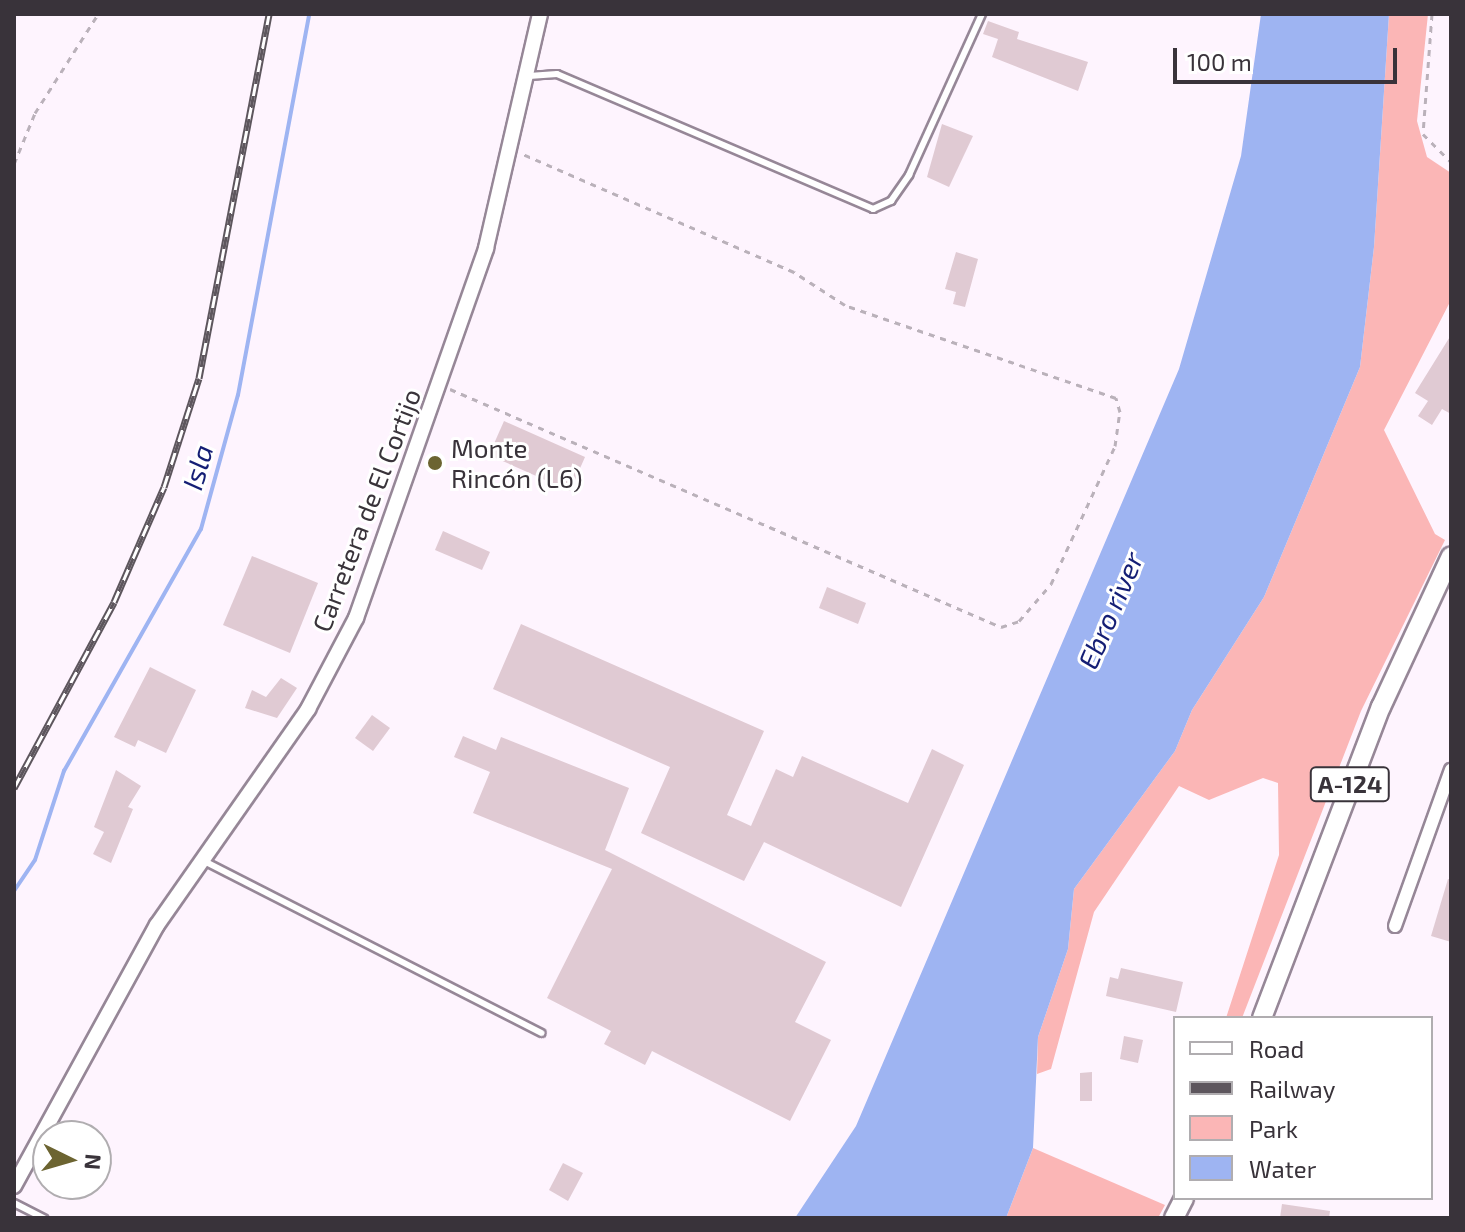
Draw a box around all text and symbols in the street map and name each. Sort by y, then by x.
scale bar [1177,32,1401,82]
text: 100 m [1187,47,1252,76]
street label: Carretera de El Cortijo [305,384,427,636]
place label: Monte Rincón (L6) [451,432,583,494]
water label: Isla [175,440,219,494]
marker: Monte Rincón (L6) [426,454,444,472]
water label: Ebro river [1070,547,1150,673]
road number: A-124 [1308,764,1392,804]
legend [1173,1016,1433,1200]
text: Road [1249,1034,1304,1063]
text: Railway [1249,1074,1335,1103]
text: Park [1249,1114,1298,1143]
north arrow [32,1120,112,1200]
text: N [80,1153,108,1171]
text: Water [1249,1154,1316,1183]

